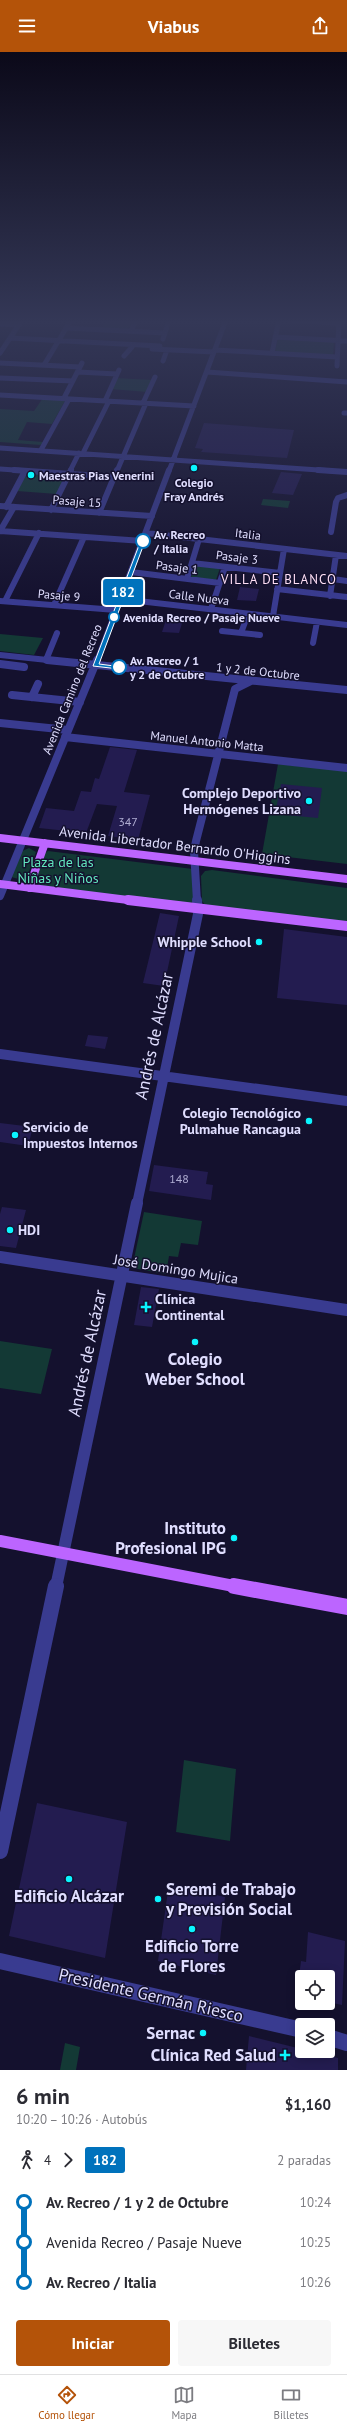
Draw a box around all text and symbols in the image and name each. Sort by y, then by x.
icon: menu [16,15,38,37]
text: Viabus [148,15,199,38]
icon: share [309,15,331,37]
marker: Colegio Fray Andrés [189,463,199,473]
place label: Maestras Pias Venerini [39,468,154,483]
marker: Maestras Pias Venerini [26,470,36,480]
place label: Colegio Fray Andrés [164,475,224,504]
street label: Pasaje 15 [52,492,102,510]
street label: Italia [234,525,262,543]
place label: Av. Recreo / Italia [153,527,206,556]
marker: Av. Recreo / Italia [135,533,151,549]
street label: Pasaje 3 [215,547,259,567]
street label: Pasaje 1 [155,557,199,577]
district label: VILLA DE BLANCO [220,571,337,588]
line badge: 182 [100,579,146,605]
text: 182 [111,583,135,601]
street label: Pasaje 9 [37,586,81,604]
street label: Calle Nueva [168,586,230,608]
place label: Avenida Recreo / Pasaje Nueve [123,610,280,625]
marker: Avenida Recreo / Pasaje Nueve [108,611,120,623]
street label: Avenida Camino del Recreo [39,622,105,756]
place label: Av. Recreo / 1 y 2 de Octubre [129,653,204,682]
marker: Av. Recreo / 1 y 2 de Octubre [111,659,127,675]
street label: 1 y 2 de Octubre [215,659,301,683]
street label: Manuel Antonio Matta [150,728,264,754]
place label: Complejo Deportivo Hermógenes Lizana [182,784,301,818]
marker: Complejo Deportivo Hermógenes Lizana [304,796,314,806]
house number: 347 [118,814,138,829]
street label: Avenida Libertador Bernardo O'Higgins [58,822,292,868]
park label: Plaza de las Niñas y Niños [17,853,99,887]
place label: Whipple School [157,933,252,951]
marker: Whipple School [254,937,264,947]
street label: Andrés de Alcázar [130,970,178,1101]
place label: Colegio Tecnológico Pulmahue Rancagua [180,1104,301,1138]
marker: Colegio Tecnológico Pulmahue Rancagua [304,1116,314,1126]
place label: Servicio de Impuestos Internos [23,1118,138,1152]
marker: Servicio de Impuestos Internos [10,1130,20,1140]
house number: 148 [169,1171,189,1186]
place label: HDI [18,1221,40,1239]
marker: HDI [5,1225,15,1235]
street label: José Domingo Mujica [111,1250,240,1288]
street label: Andrés de Alcázar [63,1287,111,1418]
place label: Clínica Continental [155,1290,225,1324]
marker: Clínica Continental [140,1301,152,1313]
marker: Colegio Weber School [190,1337,200,1347]
place label: Colegio Weber School [145,1348,246,1390]
place label: Instituto Profesional IPG [115,1517,226,1559]
marker: Instituto Profesional IPG [229,1533,239,1543]
marker: Edificio Alcázar [64,1874,74,1884]
place label: Seremi de Trabajo y Previsión Social [165,1878,296,1920]
place label: Edificio Alcázar [14,1885,124,1907]
marker: Seremi de Trabajo y Previsión Social [153,1894,163,1904]
marker: Edificio Torre de Flores [187,1924,197,1934]
place label: Edificio Torre de Flores [145,1935,239,1977]
street label: Presidente Germán Riesco [57,1963,245,2027]
map controls [295,1970,335,2058]
button: locate [295,1970,335,2010]
button: layers [295,2018,335,2058]
place label: Sernac [146,2022,195,2044]
marker: Sernac [198,2028,208,2038]
place label: Clínica Red Salud [151,2044,276,2066]
marker: Clínica Red Salud [279,2049,291,2061]
text: 6 min [16,2082,70,2110]
text: $1,160 [285,2095,331,2114]
text: 10:20 – 10:26 · Autobús [16,2111,147,2128]
icon: walk [16,2149,38,2171]
icon: forward [57,2149,79,2171]
text: 182 [93,2151,117,2169]
text: 4 [44,2152,51,2169]
text: 2 paradas [277,2152,331,2169]
text: Av. Recreo / 1 y 2 de Octubre [46,2193,229,2212]
text: 10:24 [300,2194,331,2211]
text: Avenida Recreo / Pasaje Nueve [46,2233,242,2252]
text: 10:25 [300,2234,331,2251]
text: Av. Recreo / Italia [46,2273,157,2292]
text: 10:26 [300,2274,331,2291]
button: Iniciar [16,2320,170,2366]
button: Billetes [178,2320,331,2366]
tab: Cómo llegar [38,2384,95,2422]
tab: Mapa [171,2384,197,2422]
tab: Billetes [274,2384,309,2422]

